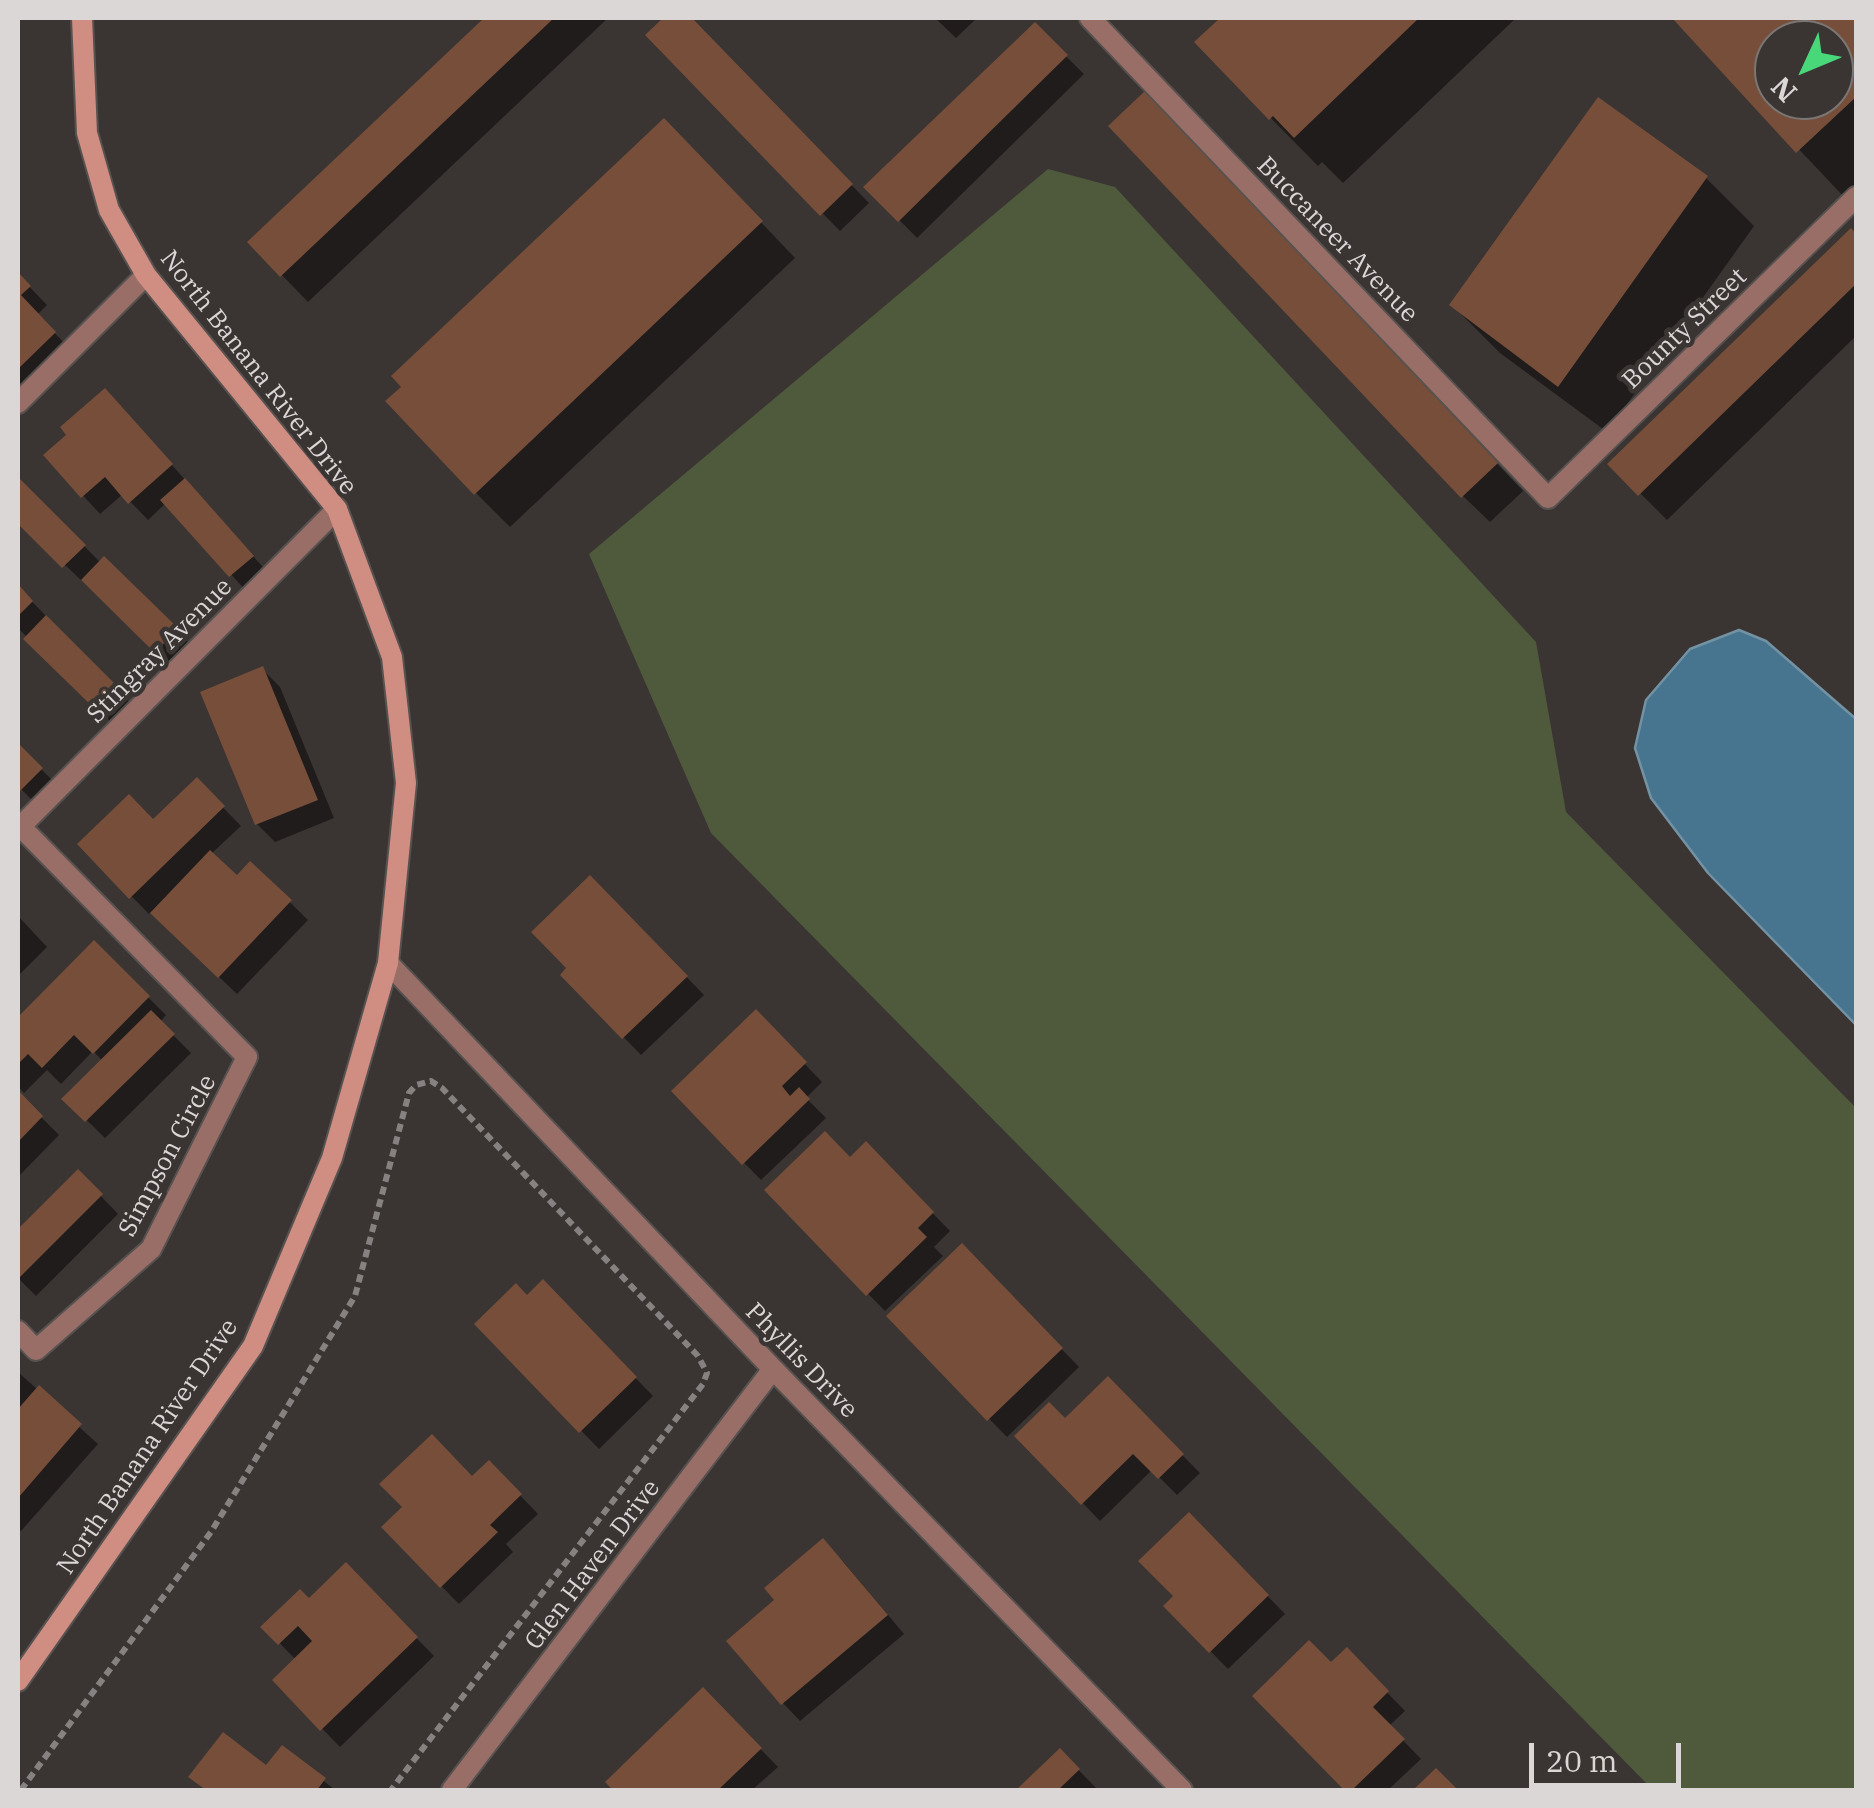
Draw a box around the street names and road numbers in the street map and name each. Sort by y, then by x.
street label: Buccaneer Avenue [1250,151,1424,329]
street label: North Banana River Drive [153,245,363,501]
street label: Bounty Street [1617,262,1753,396]
street label: Stingray Avenue [81,572,239,730]
street label: Simpson Circle [113,1070,223,1242]
street label: Phyllis Drive [739,1297,863,1425]
street label: North Banana River Drive [51,1314,245,1580]
street label: Glen Haven Drive [519,1474,667,1656]

